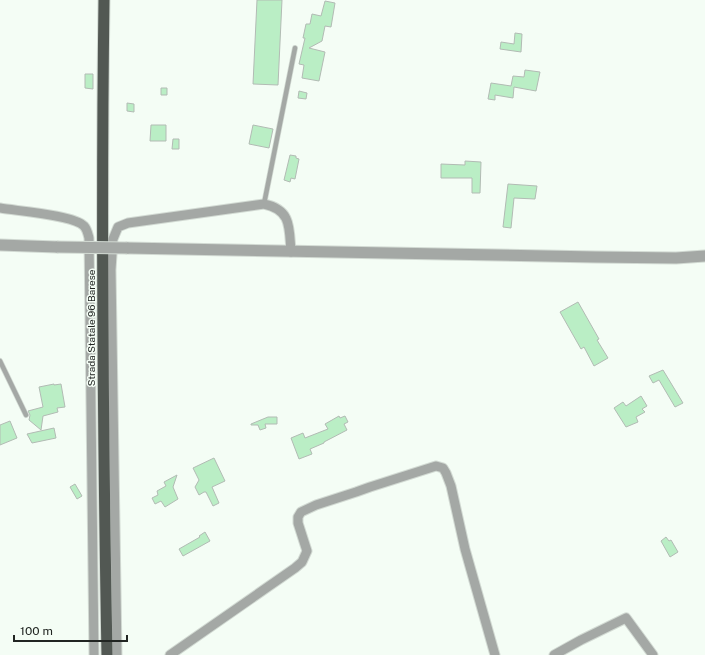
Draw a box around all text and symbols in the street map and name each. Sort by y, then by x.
street label: Strada Statale 96 Barese [85,269,97,386]
scale bar [14,617,127,643]
text: 100 m [20,624,53,638]

